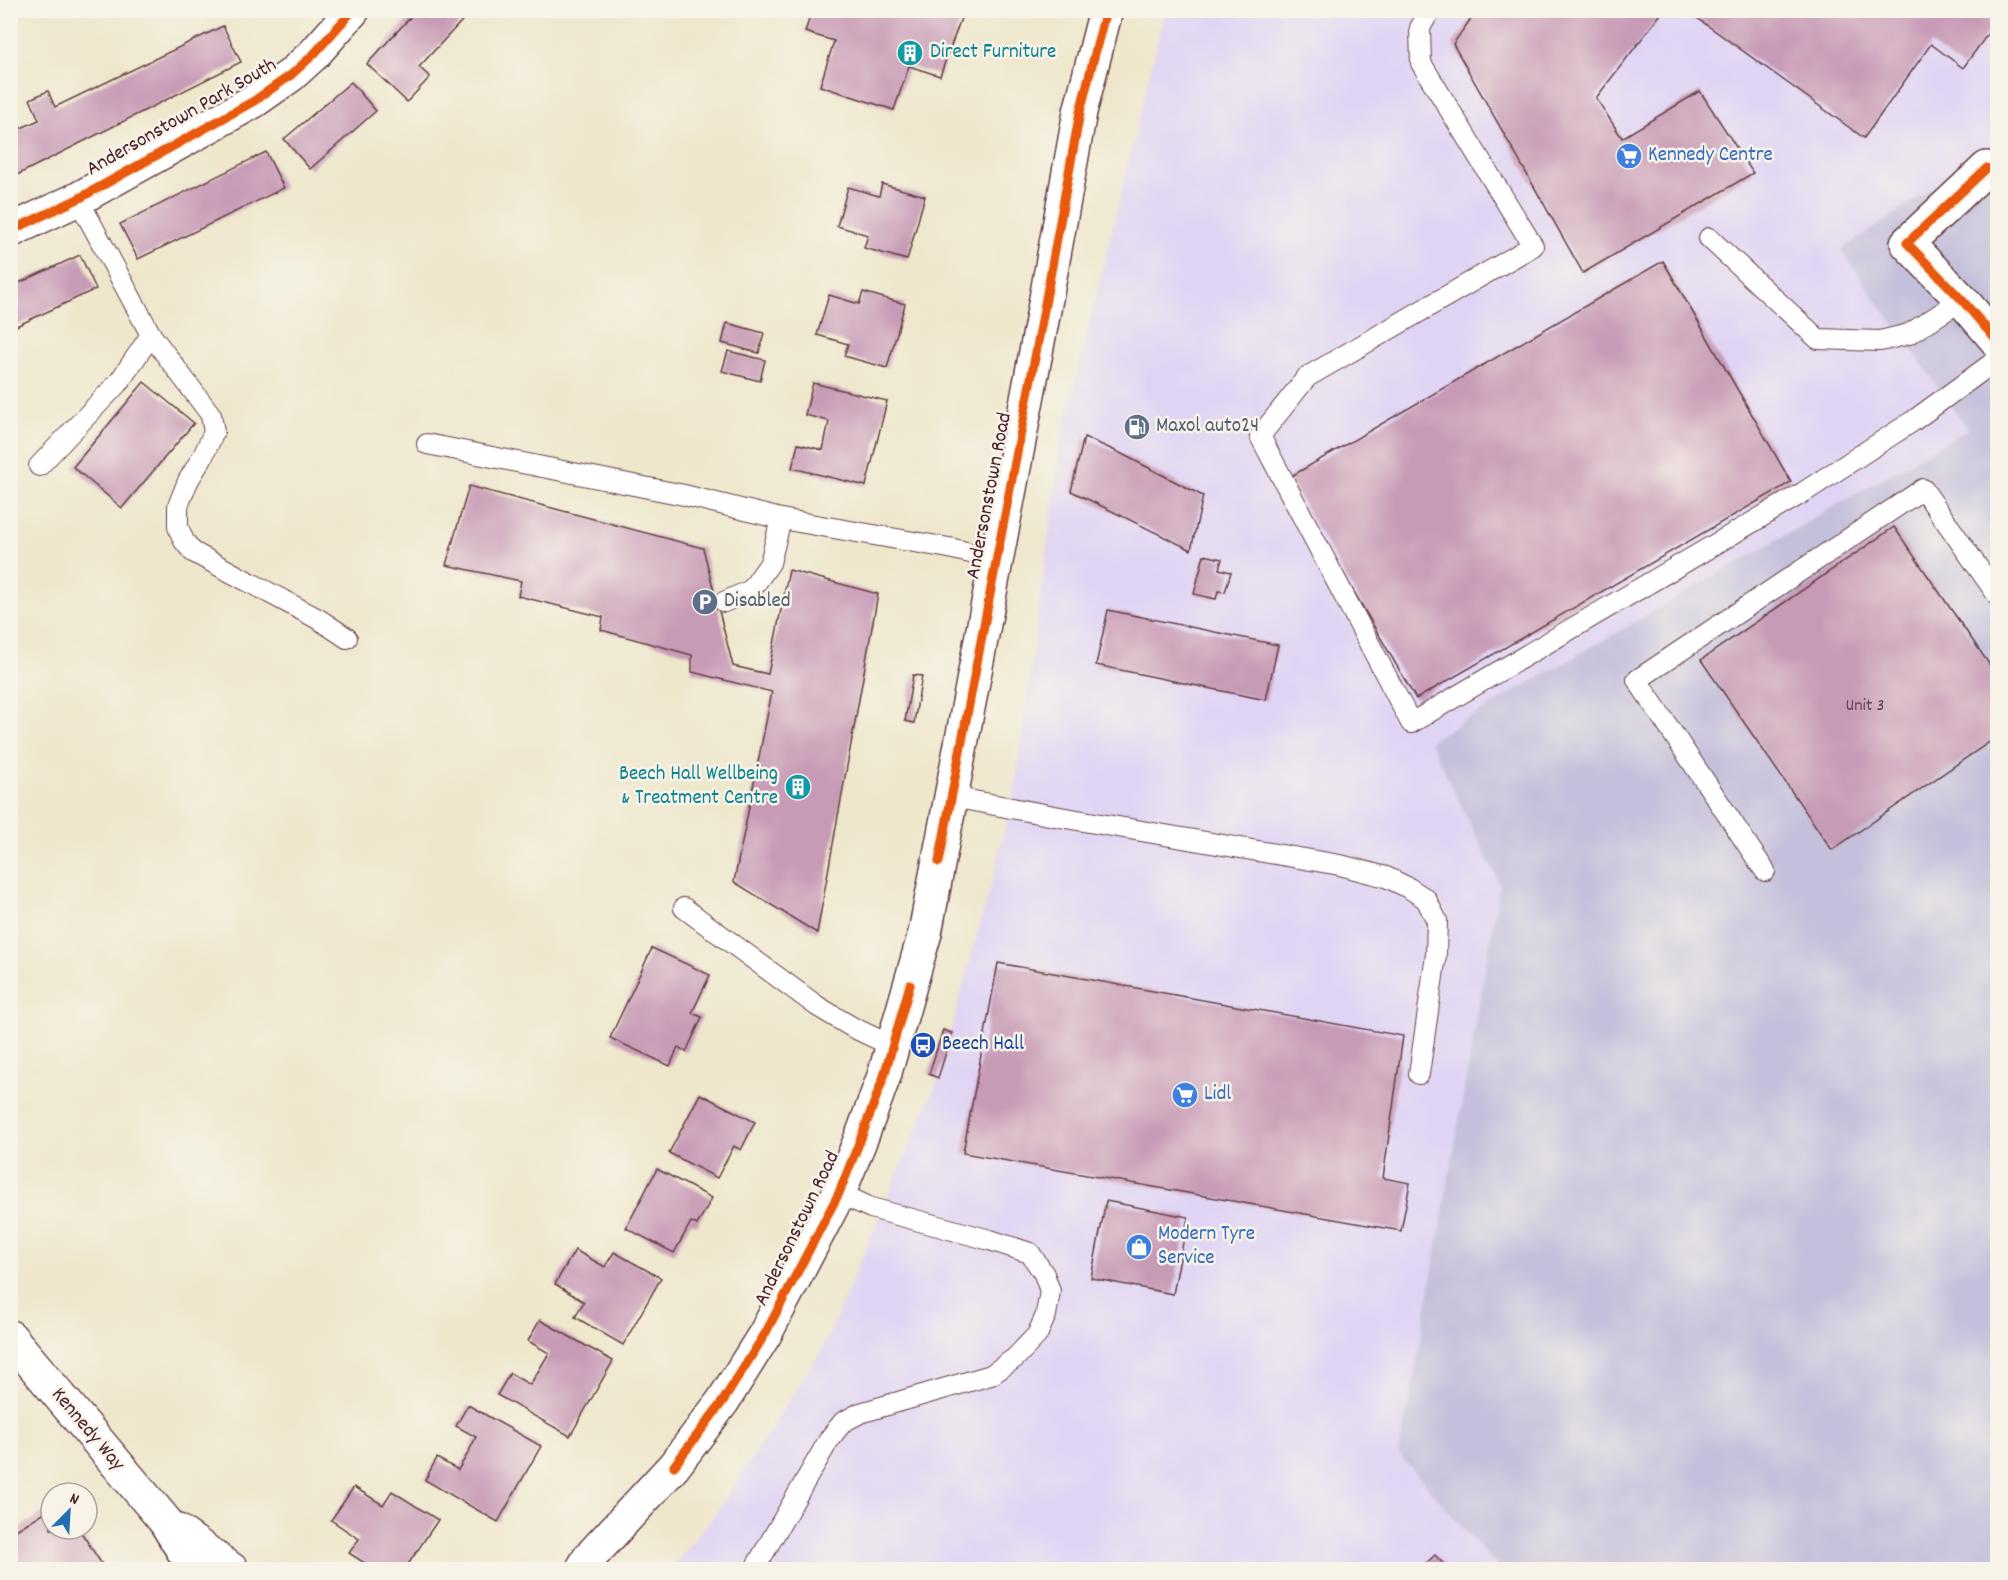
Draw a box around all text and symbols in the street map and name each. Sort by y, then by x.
building icon: Direct Furniture [895,38,925,68]
place label: Direct Furniture [930,38,1056,68]
street label: Andersonstown Park South [81,51,283,185]
supermarket icon: Kennedy Centre [1614,141,1644,171]
place label: Kennedy Centre [1648,141,1773,171]
street label: Andersonstown Road [959,410,1021,582]
fuel station icon: Maxol auto24 [1122,412,1152,442]
place label: Maxol auto24 [1156,412,1259,442]
parking icon: Disabled [690,587,720,617]
place label: Disabled [724,587,791,617]
house number: Unit 3 [1845,694,1885,719]
place label: Beech Hall Wellbeing & Treatment Centre [619,760,778,814]
building icon: Beech Hall Wellbeing & Treatment Centre [783,772,813,802]
bus stop icon: Beech Hall [908,1030,938,1060]
place label: Beech Hall [942,1030,1024,1060]
supermarket icon: Lidl [1170,1080,1200,1110]
place label: Lidl [1204,1080,1231,1110]
street label: Andersonstown Road [747,1146,849,1312]
place label: Modern Tyre Service [1158,1220,1255,1274]
shop icon: Modern Tyre Service [1124,1232,1154,1262]
street label: Kennedy Way [43,1382,131,1479]
north arrow [39,1481,99,1541]
text: N [66,1487,82,1512]

